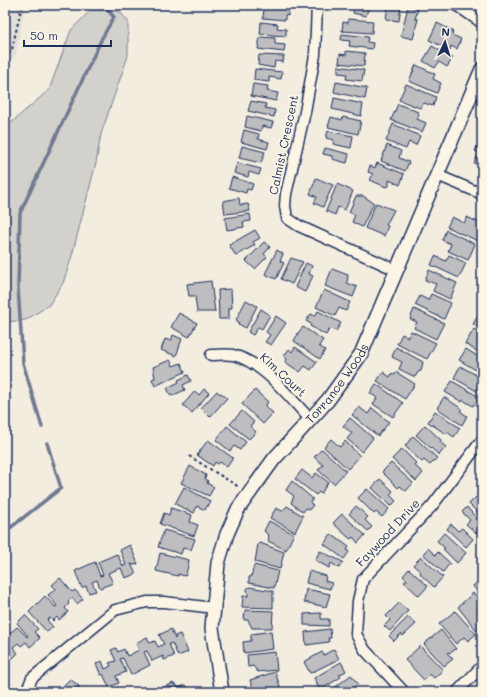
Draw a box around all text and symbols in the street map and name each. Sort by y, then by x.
scale bar [24,22,111,48]
north arrow [425,22,465,62]
text: N [441,24,450,39]
text: 50 m [30,27,58,43]
street label: Calmist Crescent [265,93,301,196]
street label: Torrance Woods [301,341,372,427]
street label: Kim Court [257,349,310,400]
street label: Faywood Drive [352,495,423,570]

